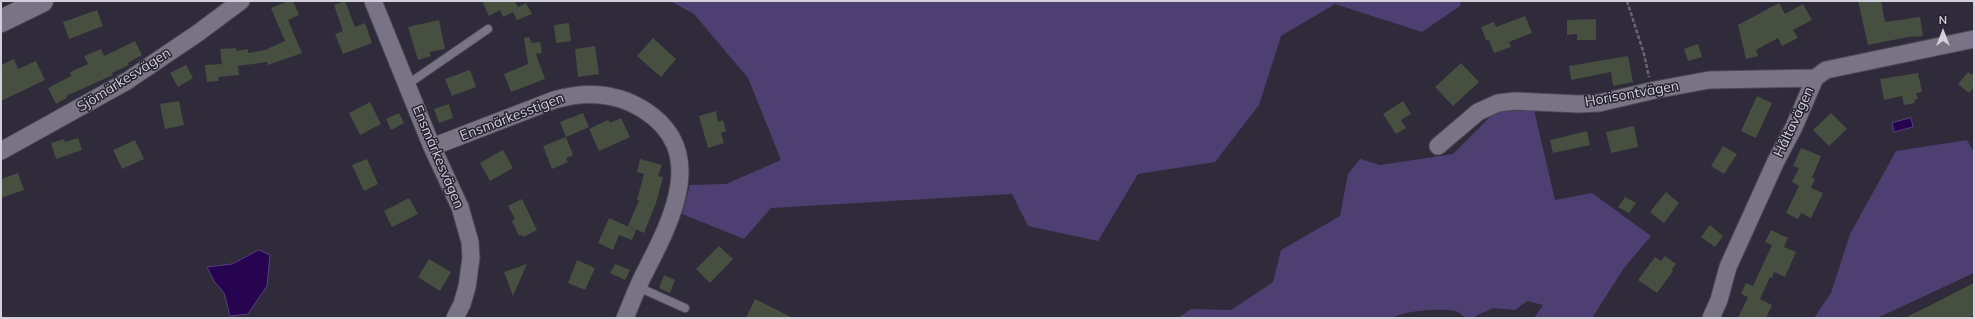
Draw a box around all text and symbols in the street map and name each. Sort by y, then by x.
north arrow [1923,12,1963,52]
text: N [1939,13,1947,27]
street label: Sjömärkesvägen [74,44,174,116]
street label: Horisontvägen [1584,77,1680,111]
street label: Håltavägen [1770,84,1818,160]
street label: Ensmärkesstigen [458,89,566,145]
street label: Ensmärkesvägen [409,103,467,211]

